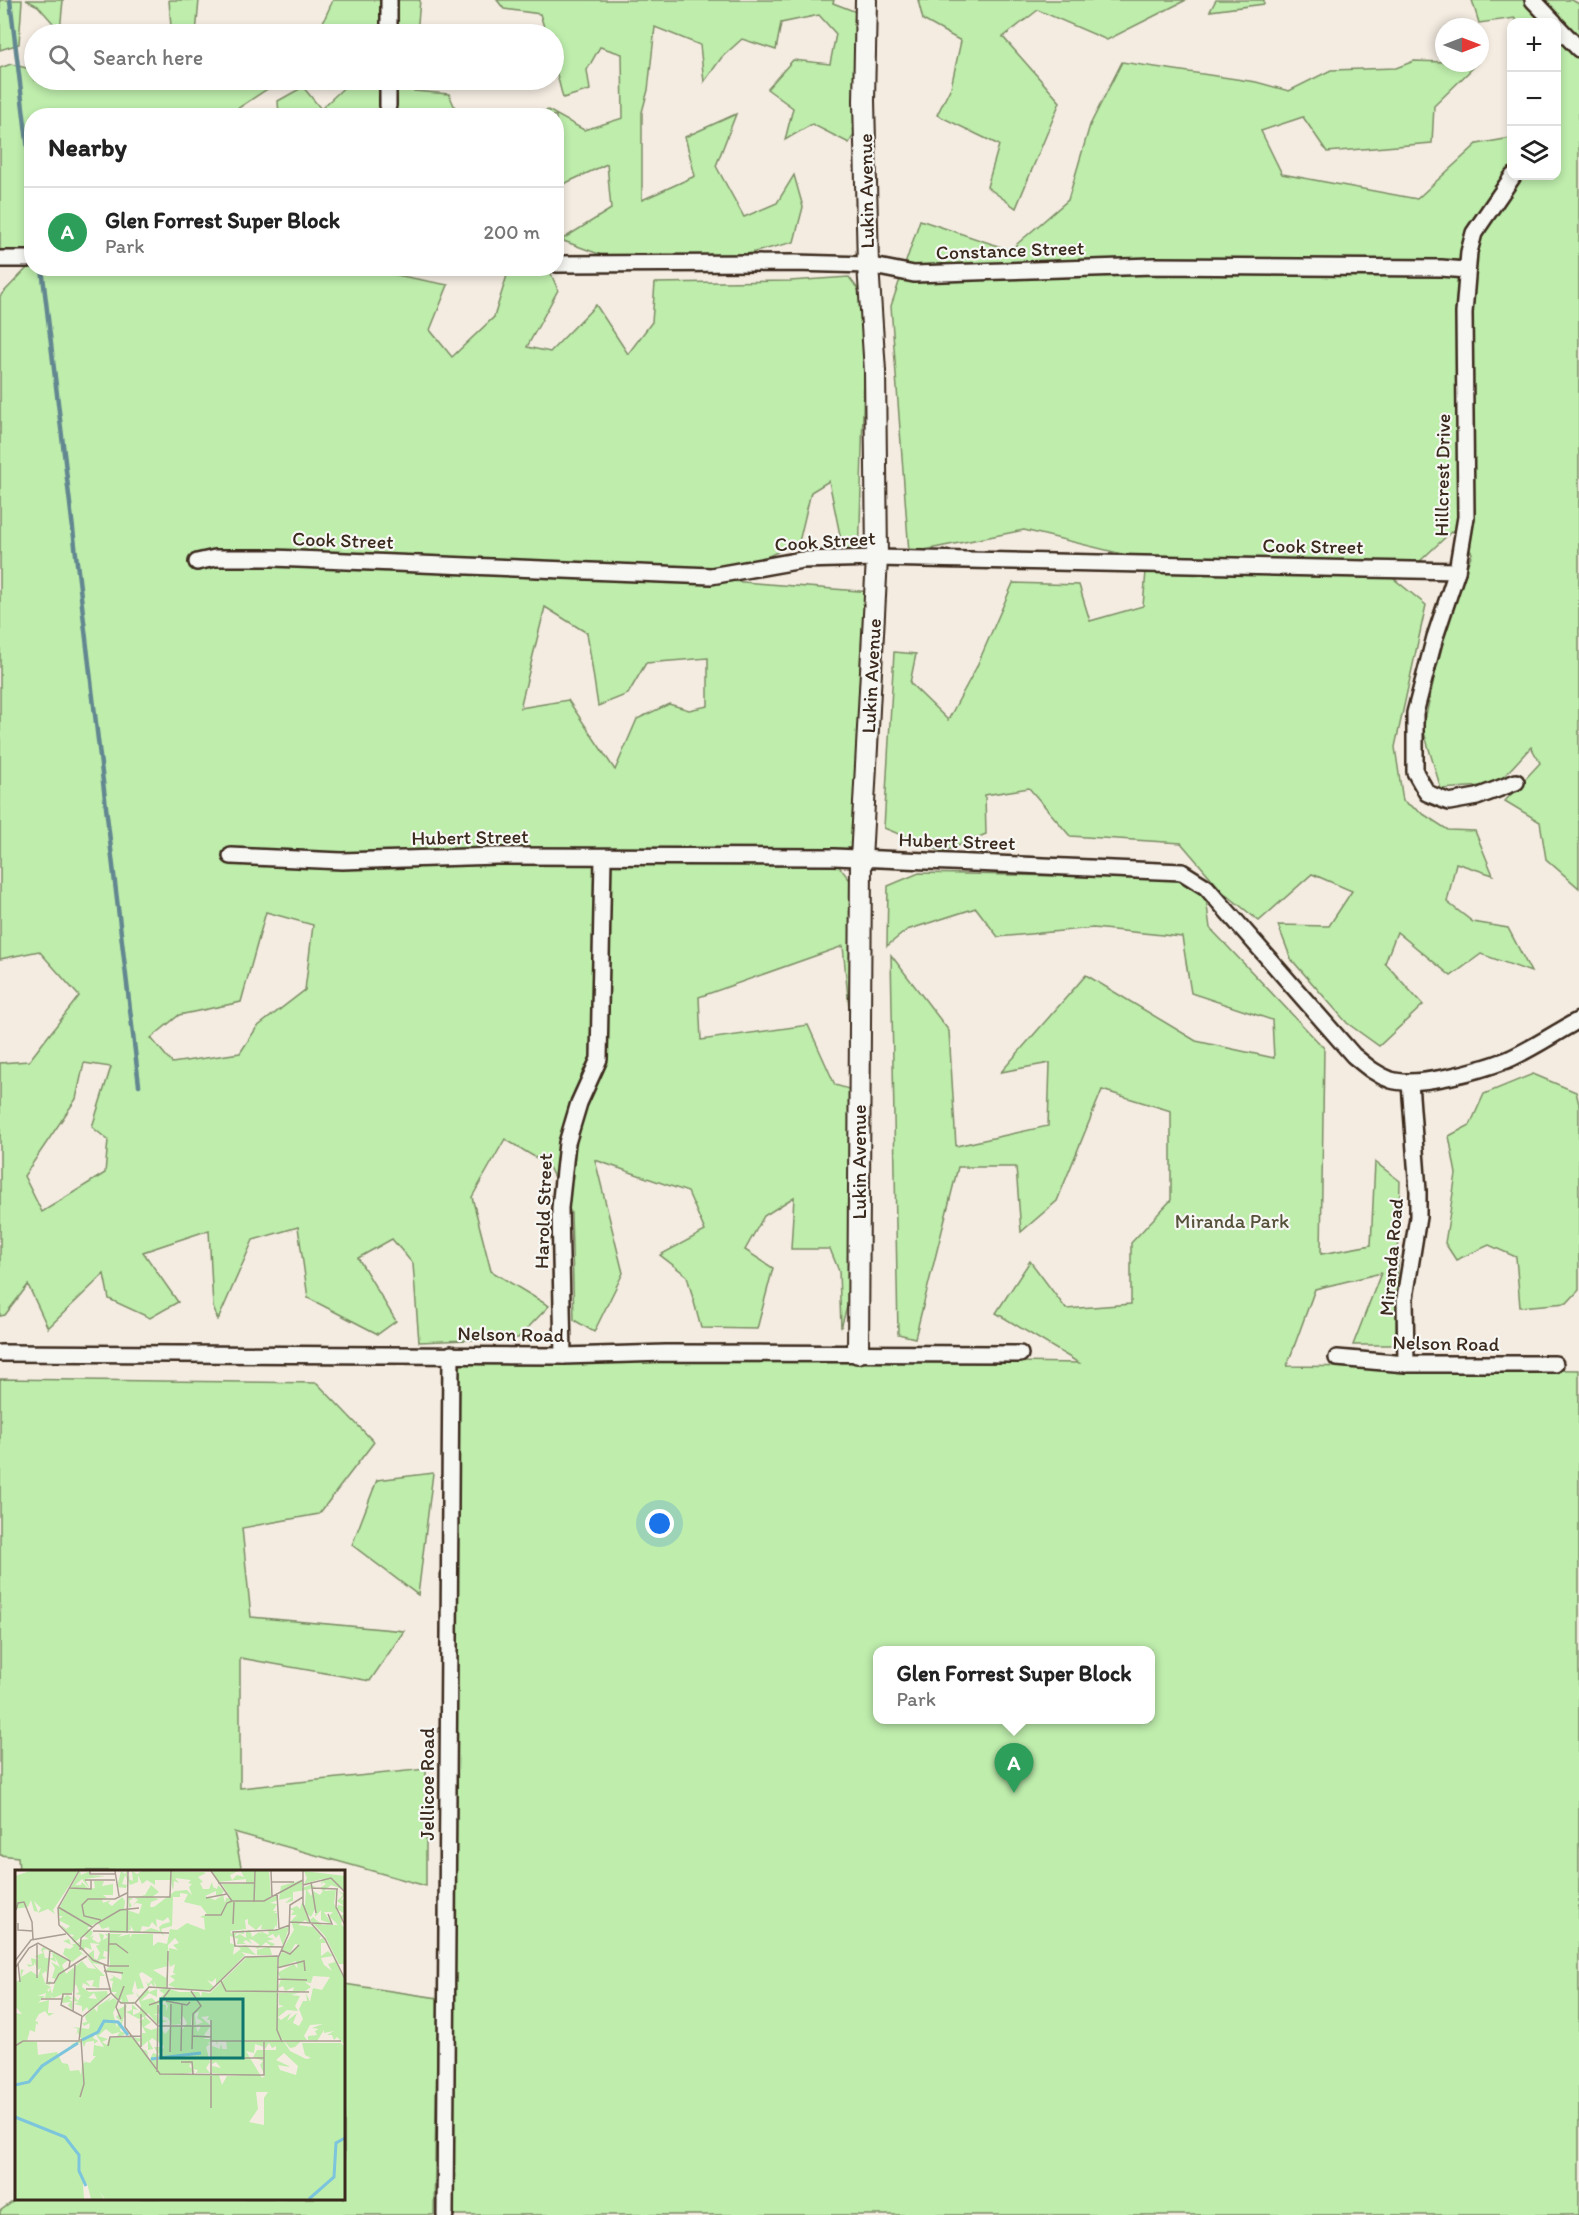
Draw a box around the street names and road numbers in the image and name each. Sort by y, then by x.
street label: Lukin Avenue [853,133,879,249]
street label: Constance Street [935,235,1085,265]
street label: Hillcrest Drive [1429,413,1455,537]
street label: Cook Street [774,525,876,557]
street label: Cook Street [292,526,394,554]
street label: Cook Street [1262,533,1364,559]
street label: Lukin Avenue [856,618,886,734]
street label: Hubert Street [411,824,529,850]
street label: Hubert Street [898,827,1016,855]
street label: Lukin Avenue [847,1104,871,1220]
street label: Harold Street [529,1152,557,1270]
street label: Miranda Road [1374,1197,1408,1317]
street label: Nelson Road [457,1321,565,1347]
street label: Nelson Road [1392,1330,1500,1356]
street label: Jellicoe Road [415,1727,439,1841]

